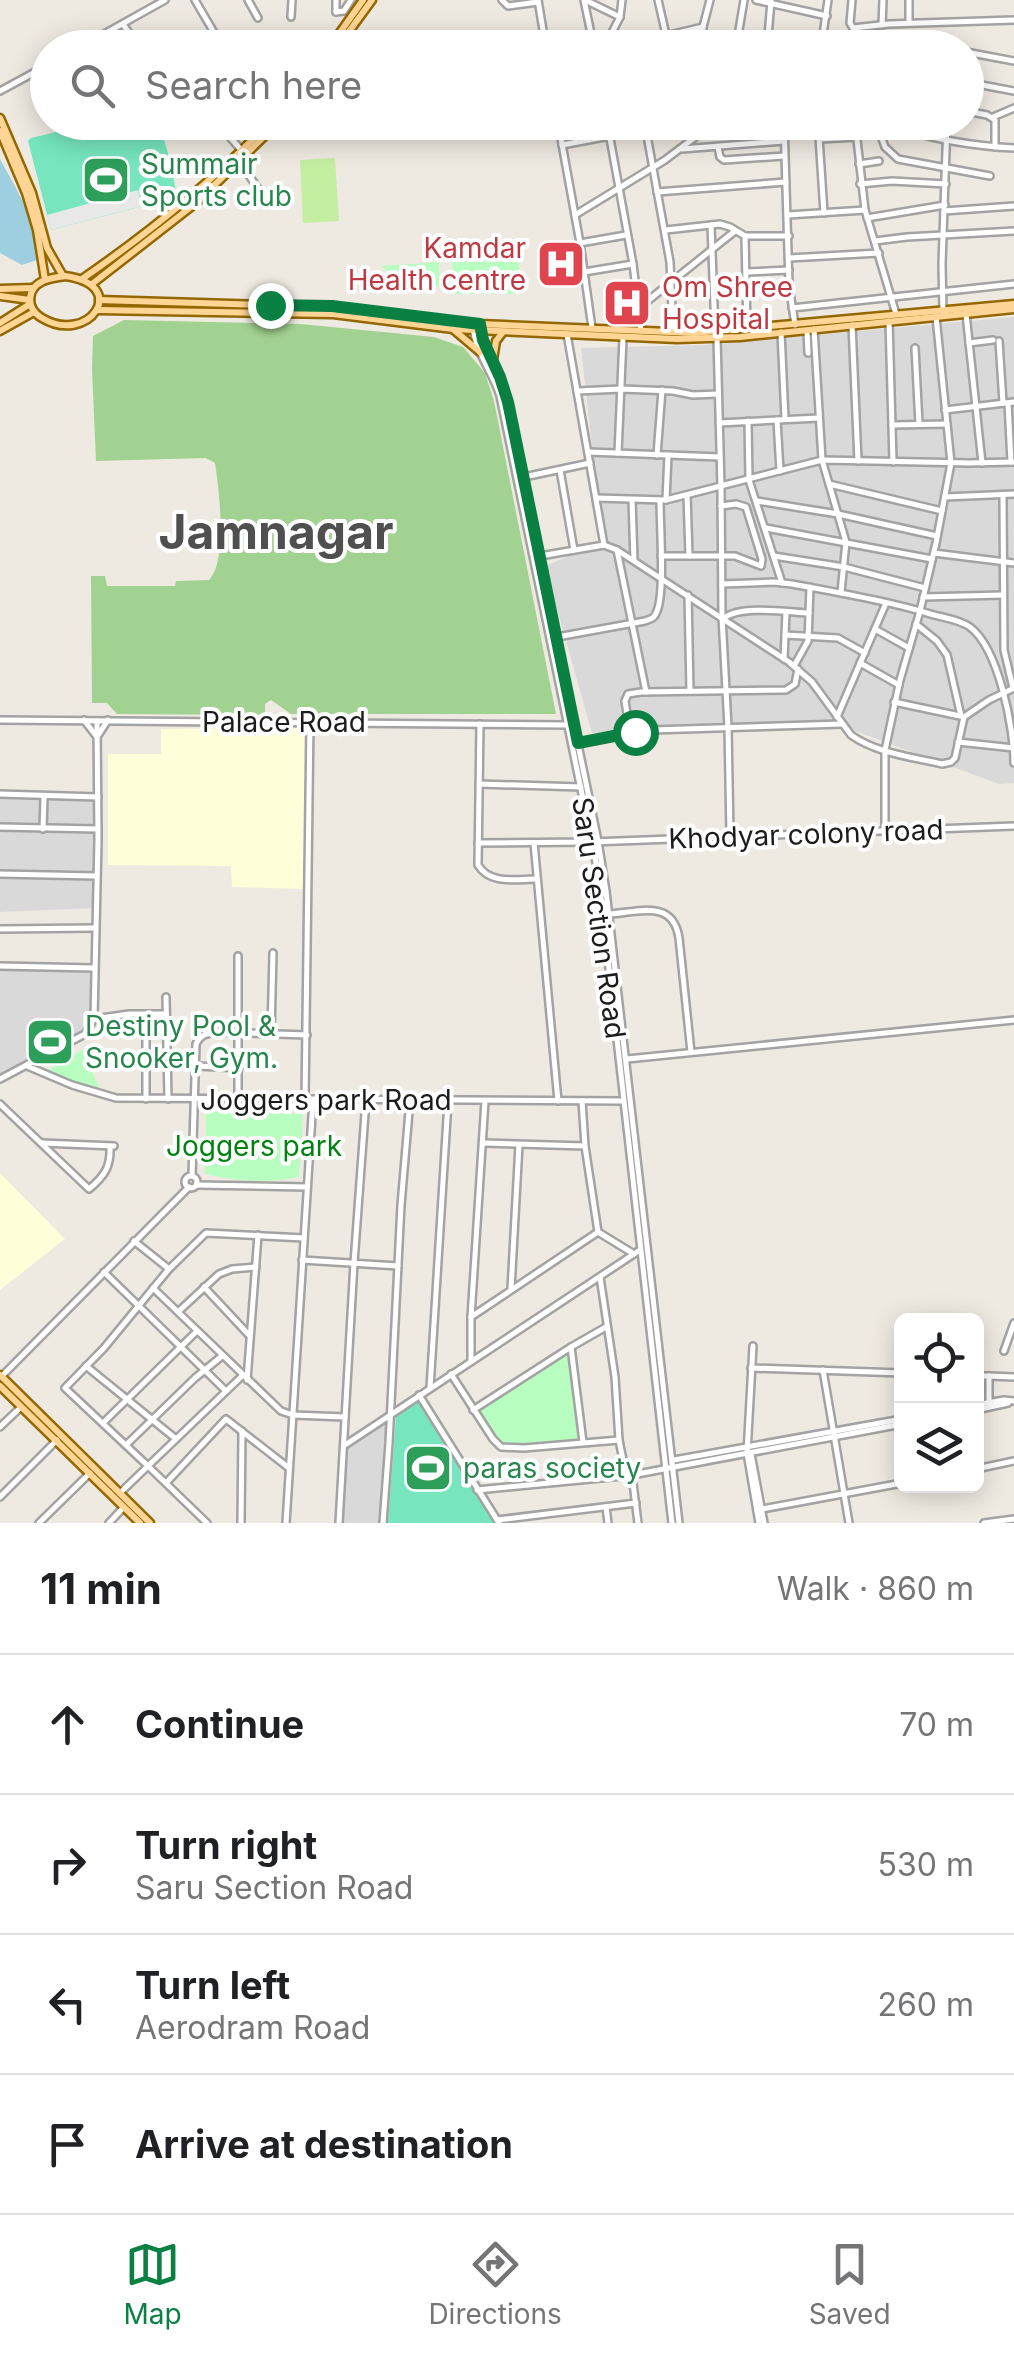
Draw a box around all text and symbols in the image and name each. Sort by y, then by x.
search box [30,30,984,140]
icon: search [65,58,120,113]
text: Search here [145,62,362,108]
place label: Summair Sports club [141,147,292,213]
sports icon: Summair Sports club [80,154,132,206]
place label: Kamdar Health centre [348,231,526,297]
hospital icon: Kamdar Health centre [535,238,587,290]
place label: Om Shree Hospital [662,270,793,336]
hospital icon: Om Shree Hospital [601,277,653,329]
route end [248,283,294,329]
district label: Jamnagar [158,502,394,561]
street label: Palace Road [202,705,366,739]
route start [613,710,659,756]
street label: Saru Section Road [565,795,633,1041]
street label: Khodyar colony road [668,812,944,856]
place label: Destiny Pool & Snooker, Gym. [85,1009,278,1075]
sports icon: Destiny Pool & Snooker, Gym. [24,1016,76,1068]
street label: Joggers park Road [200,1083,452,1117]
park label: Joggers park [166,1129,342,1163]
map controls [894,1313,984,1493]
button: locate [894,1313,984,1403]
button: layers [894,1403,984,1493]
sports icon: paras society [402,1442,454,1494]
place label: paras society [463,1451,641,1485]
text: 11 min [40,1563,162,1614]
text: Walk · 860 m [777,1569,974,1608]
icon: ahead [40,1697,95,1752]
text: Continue [135,1701,304,1747]
text: 70 m [899,1705,974,1744]
text: Turn right [135,1822,317,1868]
icon: right [40,1837,95,1892]
text: 530 m [878,1845,974,1884]
text: Saru Section Road [135,1868,413,1907]
text: Turn left [135,1962,290,2008]
icon: left [40,1977,95,2032]
text: 260 m [877,1985,974,2024]
text: Aerodram Road [135,2008,370,2047]
icon: arrive [40,2117,95,2172]
text: Arrive at destination [135,2121,513,2167]
tab: Map [123,2237,182,2331]
tab: Directions [428,2237,562,2331]
tab: Saved [809,2237,891,2331]

